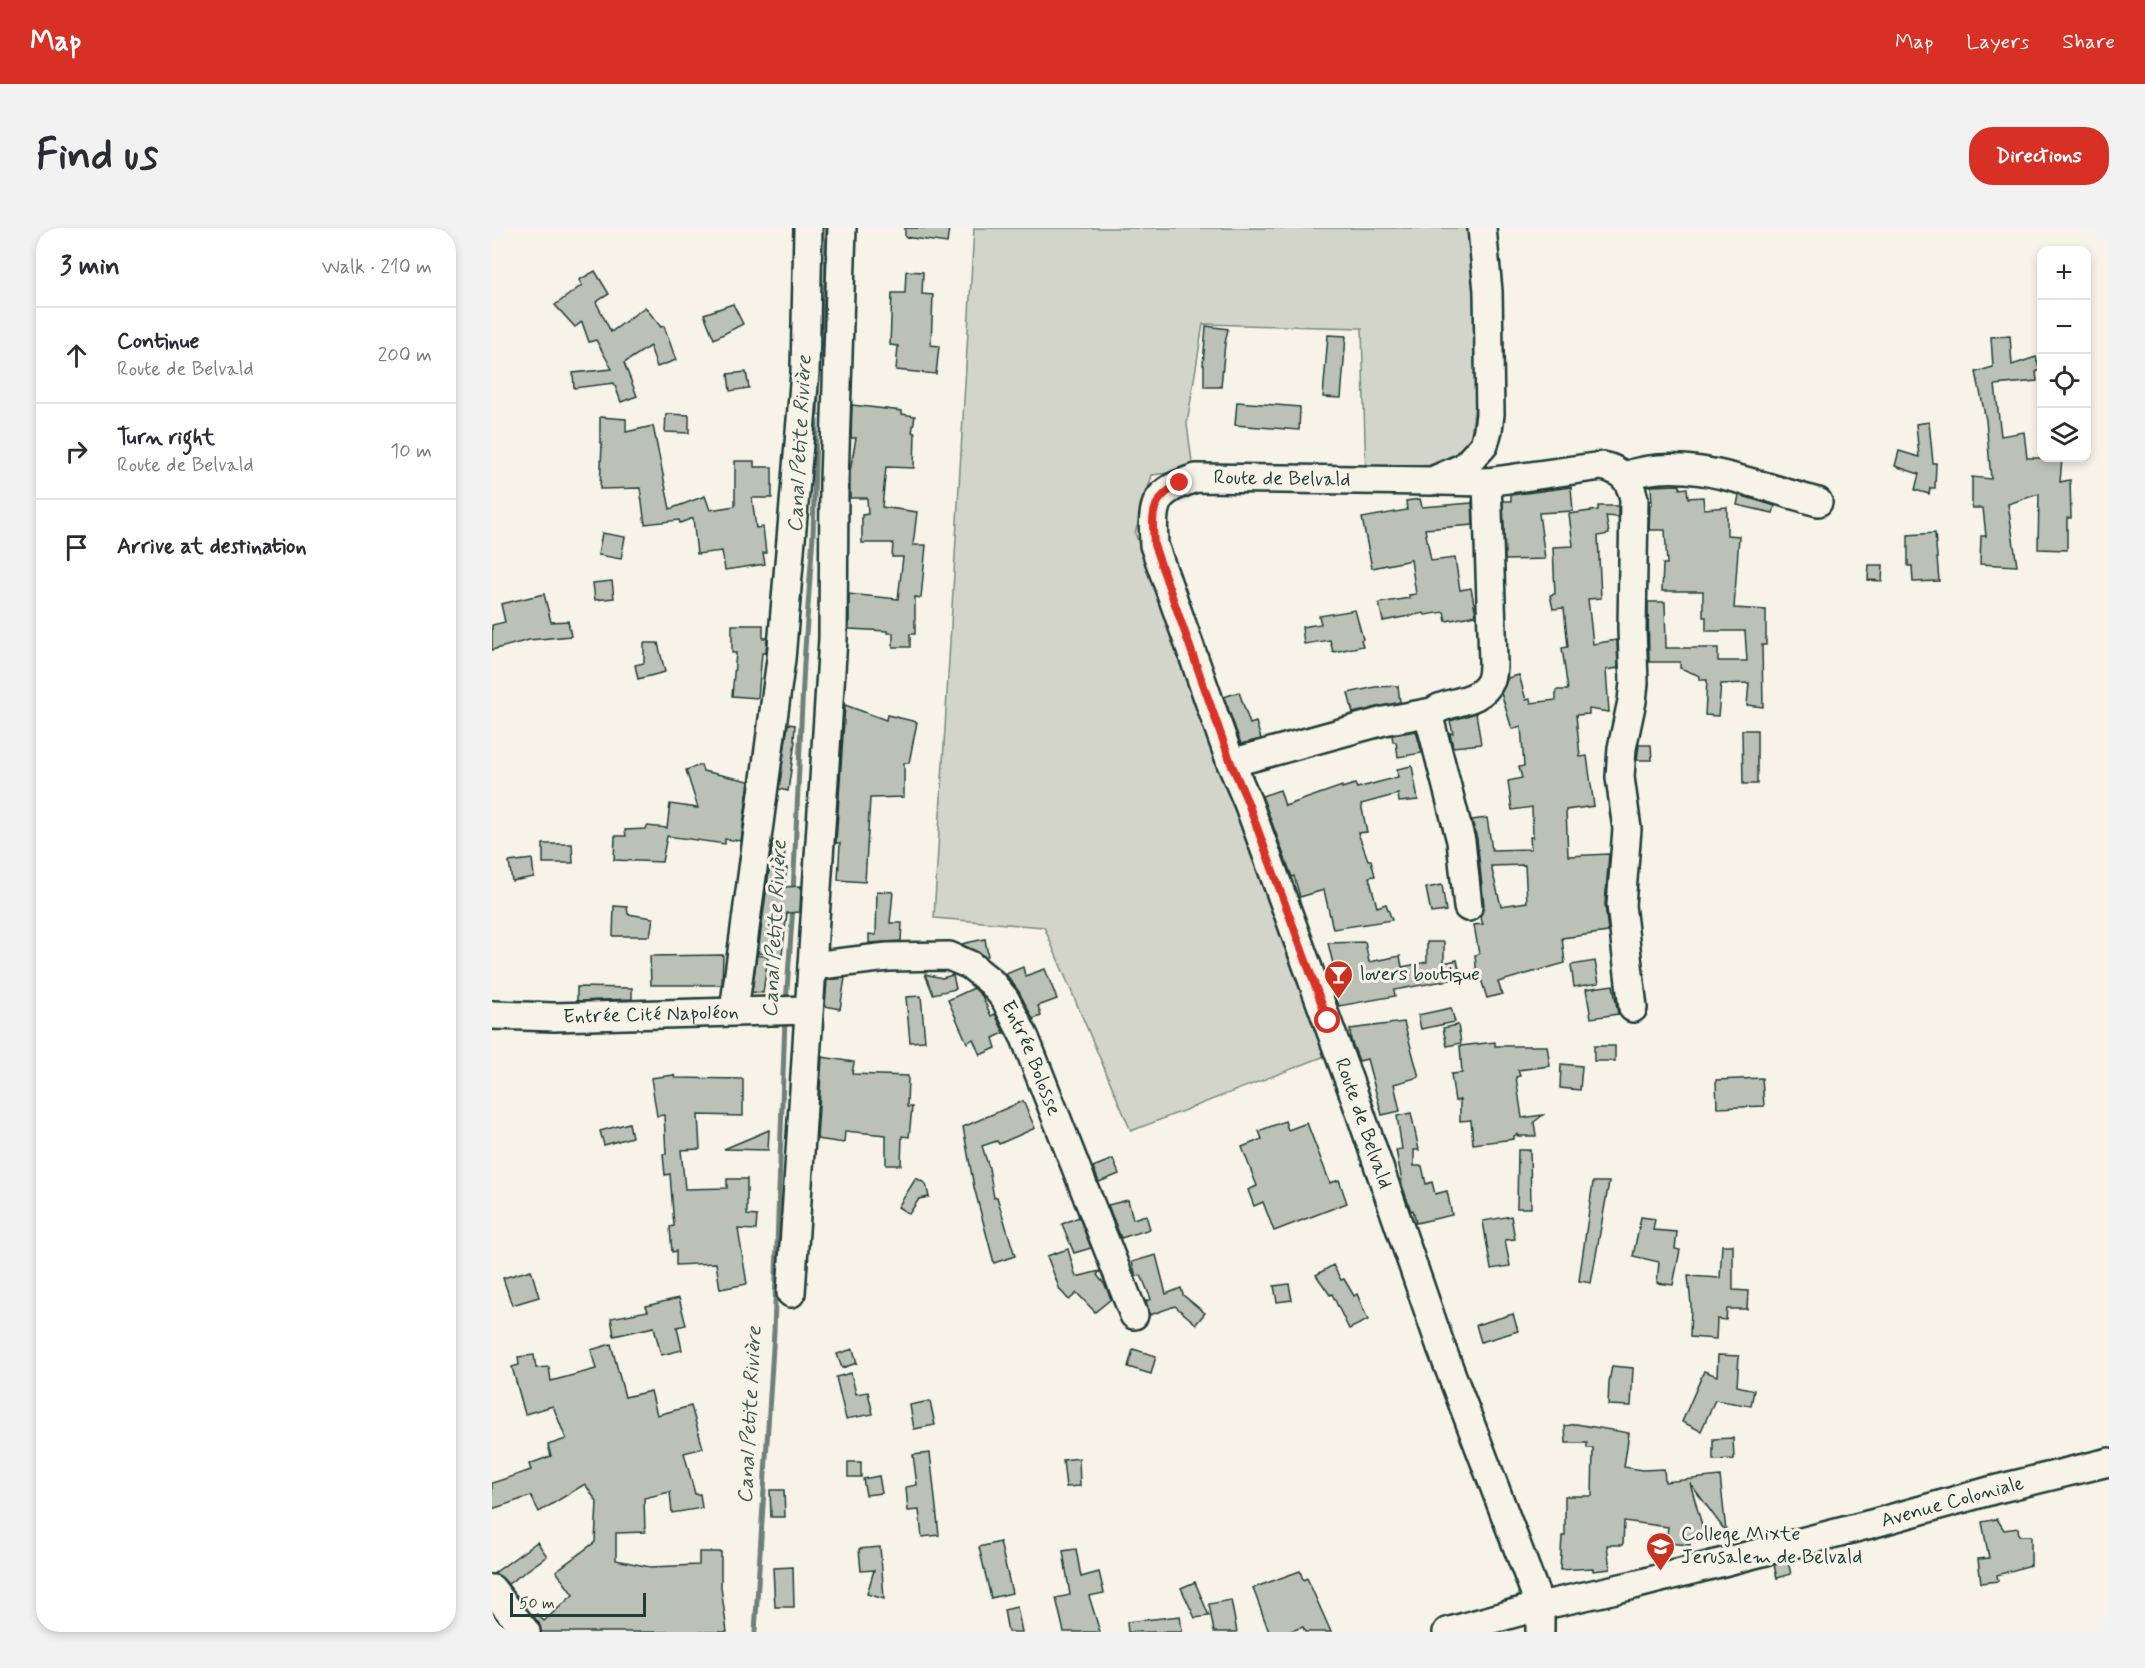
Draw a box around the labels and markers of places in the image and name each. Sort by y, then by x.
bar icon: lovers boutique [1323,958,1355,1000]
place label: lovers boutique [1360,961,1480,988]
place label: College Mixte Jerusalem de Belvald [1681,1521,1862,1571]
school or university icon: College Mixte Jerusalem de Belvald [1644,1530,1676,1572]

